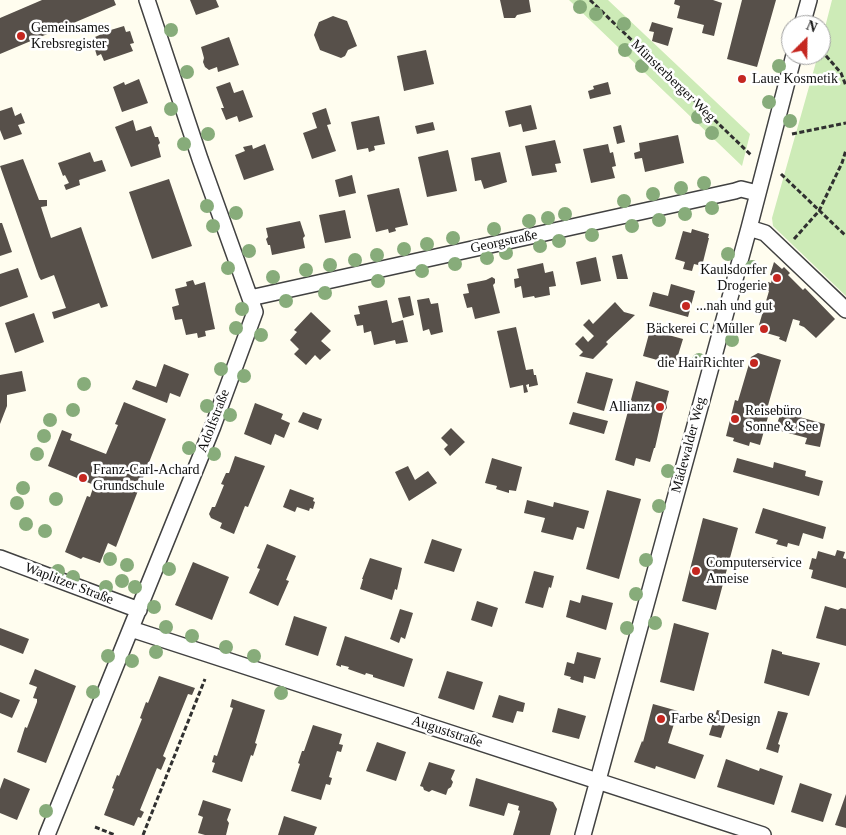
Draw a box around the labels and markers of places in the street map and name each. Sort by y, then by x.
place label: Gemeinsames Krebsregister [31,20,110,52]
marker: Gemeinsames Krebsregister [15,30,27,42]
place label: Laue Kosmetik [752,71,838,87]
marker: Laue Kosmetik [736,73,748,85]
place label: Kaulsdorfer Drogerie [700,262,767,294]
marker: Kaulsdorfer Drogerie [771,272,783,284]
place label: ...nah und gut [696,298,773,314]
marker: ...nah und gut [680,300,692,312]
place label: Bäckerei C. Müller [646,321,754,337]
marker: Bäckerei C. Müller [758,323,770,335]
place label: die HairRichter [657,355,744,371]
marker: die HairRichter [748,357,760,369]
place label: Allianz [609,399,650,415]
marker: Allianz [654,401,666,413]
place label: Reisebüro Sonne & See [745,403,818,436]
marker: Reisebüro Sonne & See [729,413,741,425]
place label: Franz-Carl-Achard Grundschule [93,462,200,494]
marker: Franz-Carl-Achard Grundschule [77,472,89,484]
place label: Computerservice Ameise [706,555,802,588]
marker: Computerservice Ameise [690,565,702,577]
place label: Farbe & Design [671,711,760,727]
marker: Farbe & Design [655,713,667,725]

